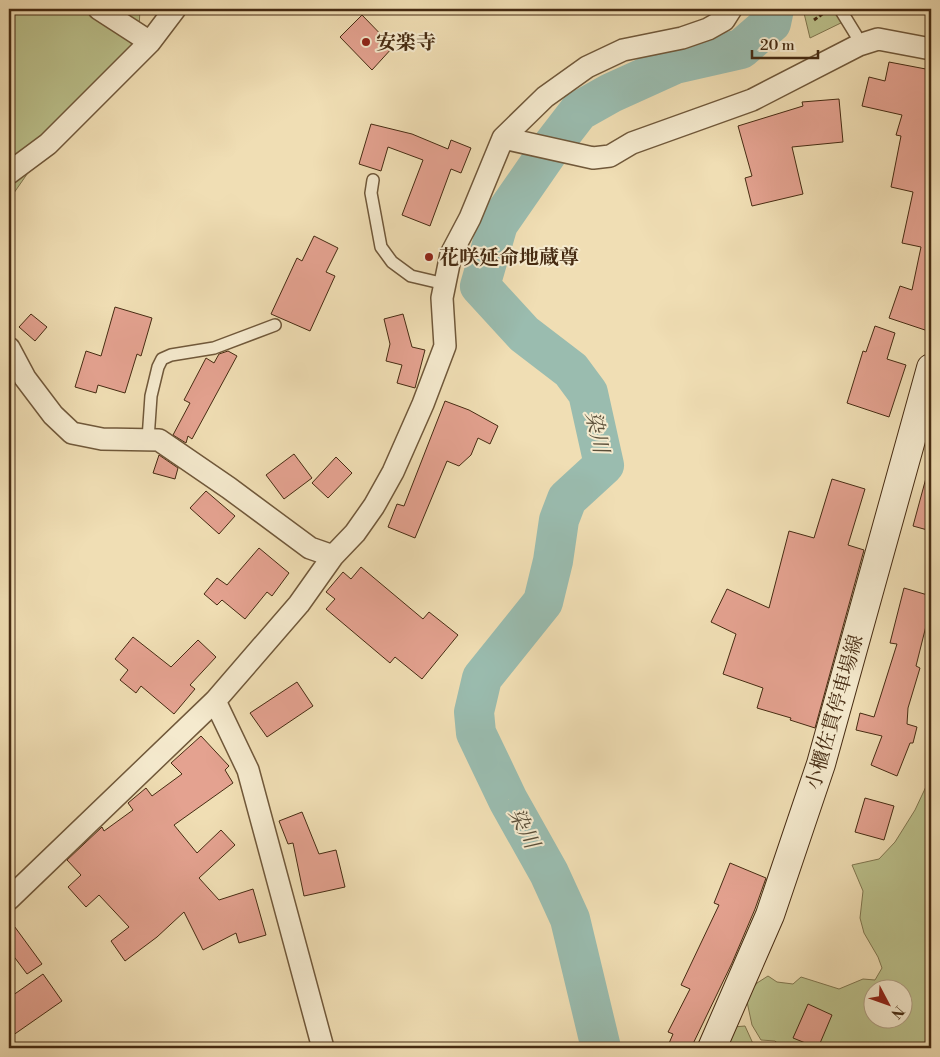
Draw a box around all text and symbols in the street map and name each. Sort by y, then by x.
scale bar [752,28,819,60]
place label: 安楽寺 [376,31,436,56]
marker: 安楽寺 [360,36,372,48]
text: 20 m [760,36,795,55]
place label: 花咲延命地蔵尊 [439,246,579,271]
marker: 花咲延命地蔵尊 [423,251,435,263]
water label: 染川 [579,409,614,458]
street label: 小櫃佐貫停車場線 [801,632,870,793]
water label: 染川 [502,804,545,855]
north arrow [862,980,912,1030]
text: N [887,1002,907,1022]

